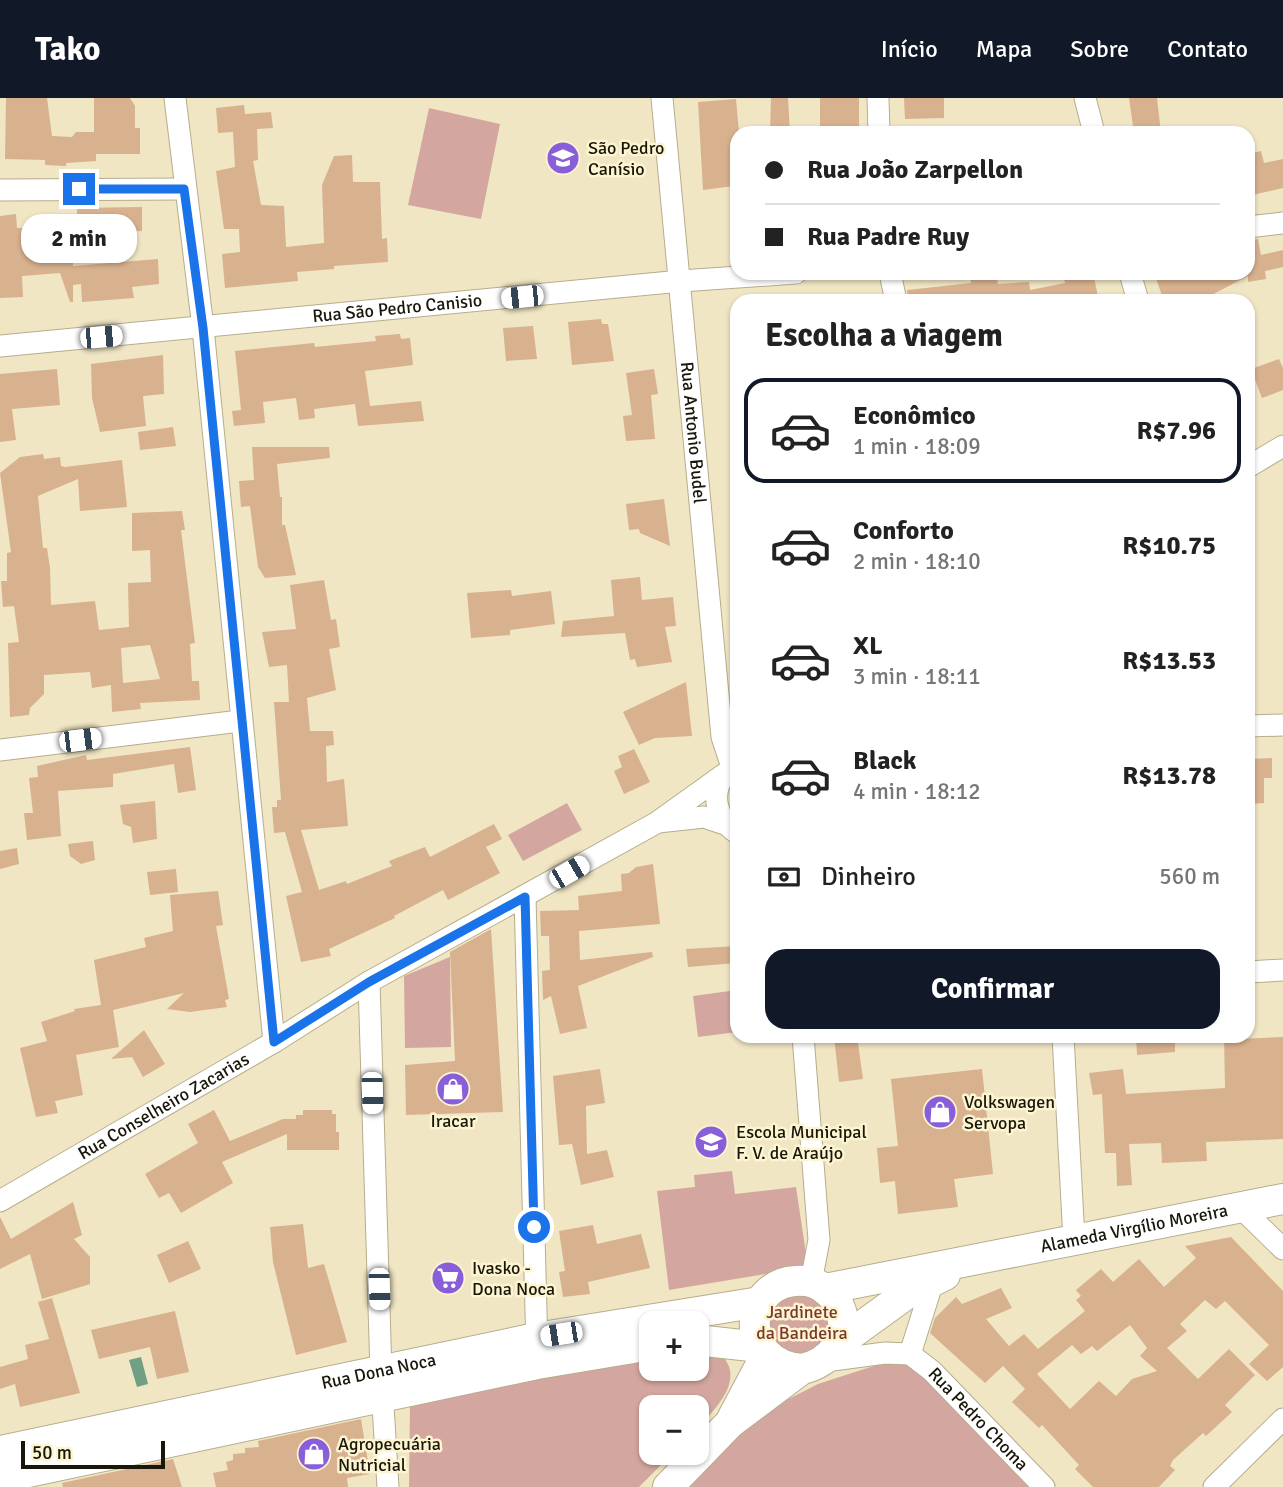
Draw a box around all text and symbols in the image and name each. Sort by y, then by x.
text: Tako [35,29,100,70]
text: Início [881,34,938,64]
text: Mapa [976,34,1032,64]
text: Sobre [1070,34,1129,64]
text: Contato [1167,34,1248,64]
place label: São Pedro Canísio [588,137,664,180]
school or university icon: São Pedro Canísio [544,139,582,177]
text: Rua João Zarpellon [807,154,1023,186]
route end [63,173,95,205]
callout: 2 min [21,214,137,262]
text: Rua Padre Ruy [807,221,969,253]
text: 2 min [51,224,107,253]
car [501,284,544,310]
street label: Rua São Pedro Canisio [311,289,483,327]
text: Escolha a viagem [765,316,1003,355]
car [80,325,123,349]
street label: Rua Antonio Budel [676,361,711,504]
icon: car [769,399,832,462]
text: Econômico [853,400,976,432]
text: R$7.96 [1136,415,1216,447]
text: 1 min · 18:09 [853,432,981,461]
icon: car [769,514,832,577]
text: Conforto [853,515,954,547]
text: R$10.75 [1122,530,1216,562]
text: 2 min · 18:10 [853,547,981,576]
icon: car [769,629,832,692]
text: XL [853,630,883,662]
text: R$13.53 [1122,645,1216,677]
text: 3 min · 18:11 [853,662,981,691]
car [58,727,103,753]
icon: car [769,744,832,807]
text: Black [853,745,916,777]
text: R$13.78 [1122,760,1216,792]
text: 4 min · 18:12 [853,777,981,806]
car [546,852,593,892]
icon: cash [765,858,803,896]
text: Dinheiro [821,861,916,893]
text: 560 m [1159,862,1220,891]
button: Confirmar [765,949,1220,1029]
street label: Rua Conselheiro Zacarias [74,1048,253,1164]
shop icon: Iracar [434,1070,472,1108]
car [361,1072,384,1114]
place label: Volkswagen Servopa [964,1091,1055,1134]
shop icon: Volkswagen Servopa [921,1093,959,1131]
place label: Iracar [430,1110,476,1132]
place label: Escola Municipal F. V. de Araújo [736,1121,867,1164]
school or university icon: Escola Municipal F. V. de Araújo [692,1123,730,1161]
street label: Alameda Virgílio Moreira [1038,1199,1230,1257]
route start [518,1211,550,1243]
place label: Ivasko - Dona Noca [472,1257,555,1300]
supermarket icon: Ivasko - Dona Noca [429,1259,467,1297]
car [368,1268,391,1310]
park label: Jardinete da Bandeira [756,1301,848,1344]
map controls [639,1311,709,1465]
button: + [639,1311,709,1381]
car [539,1320,584,1348]
street label: Rua Dona Noca [319,1348,438,1394]
street label: Rua Pedro Choma [924,1363,1033,1475]
button: − [639,1395,709,1465]
place label: Agropecuária Nutricial [338,1433,441,1476]
shop icon: Agropecuária Nutricial [295,1435,333,1473]
scale bar [21,1438,164,1470]
text: 50 m [32,1441,72,1465]

